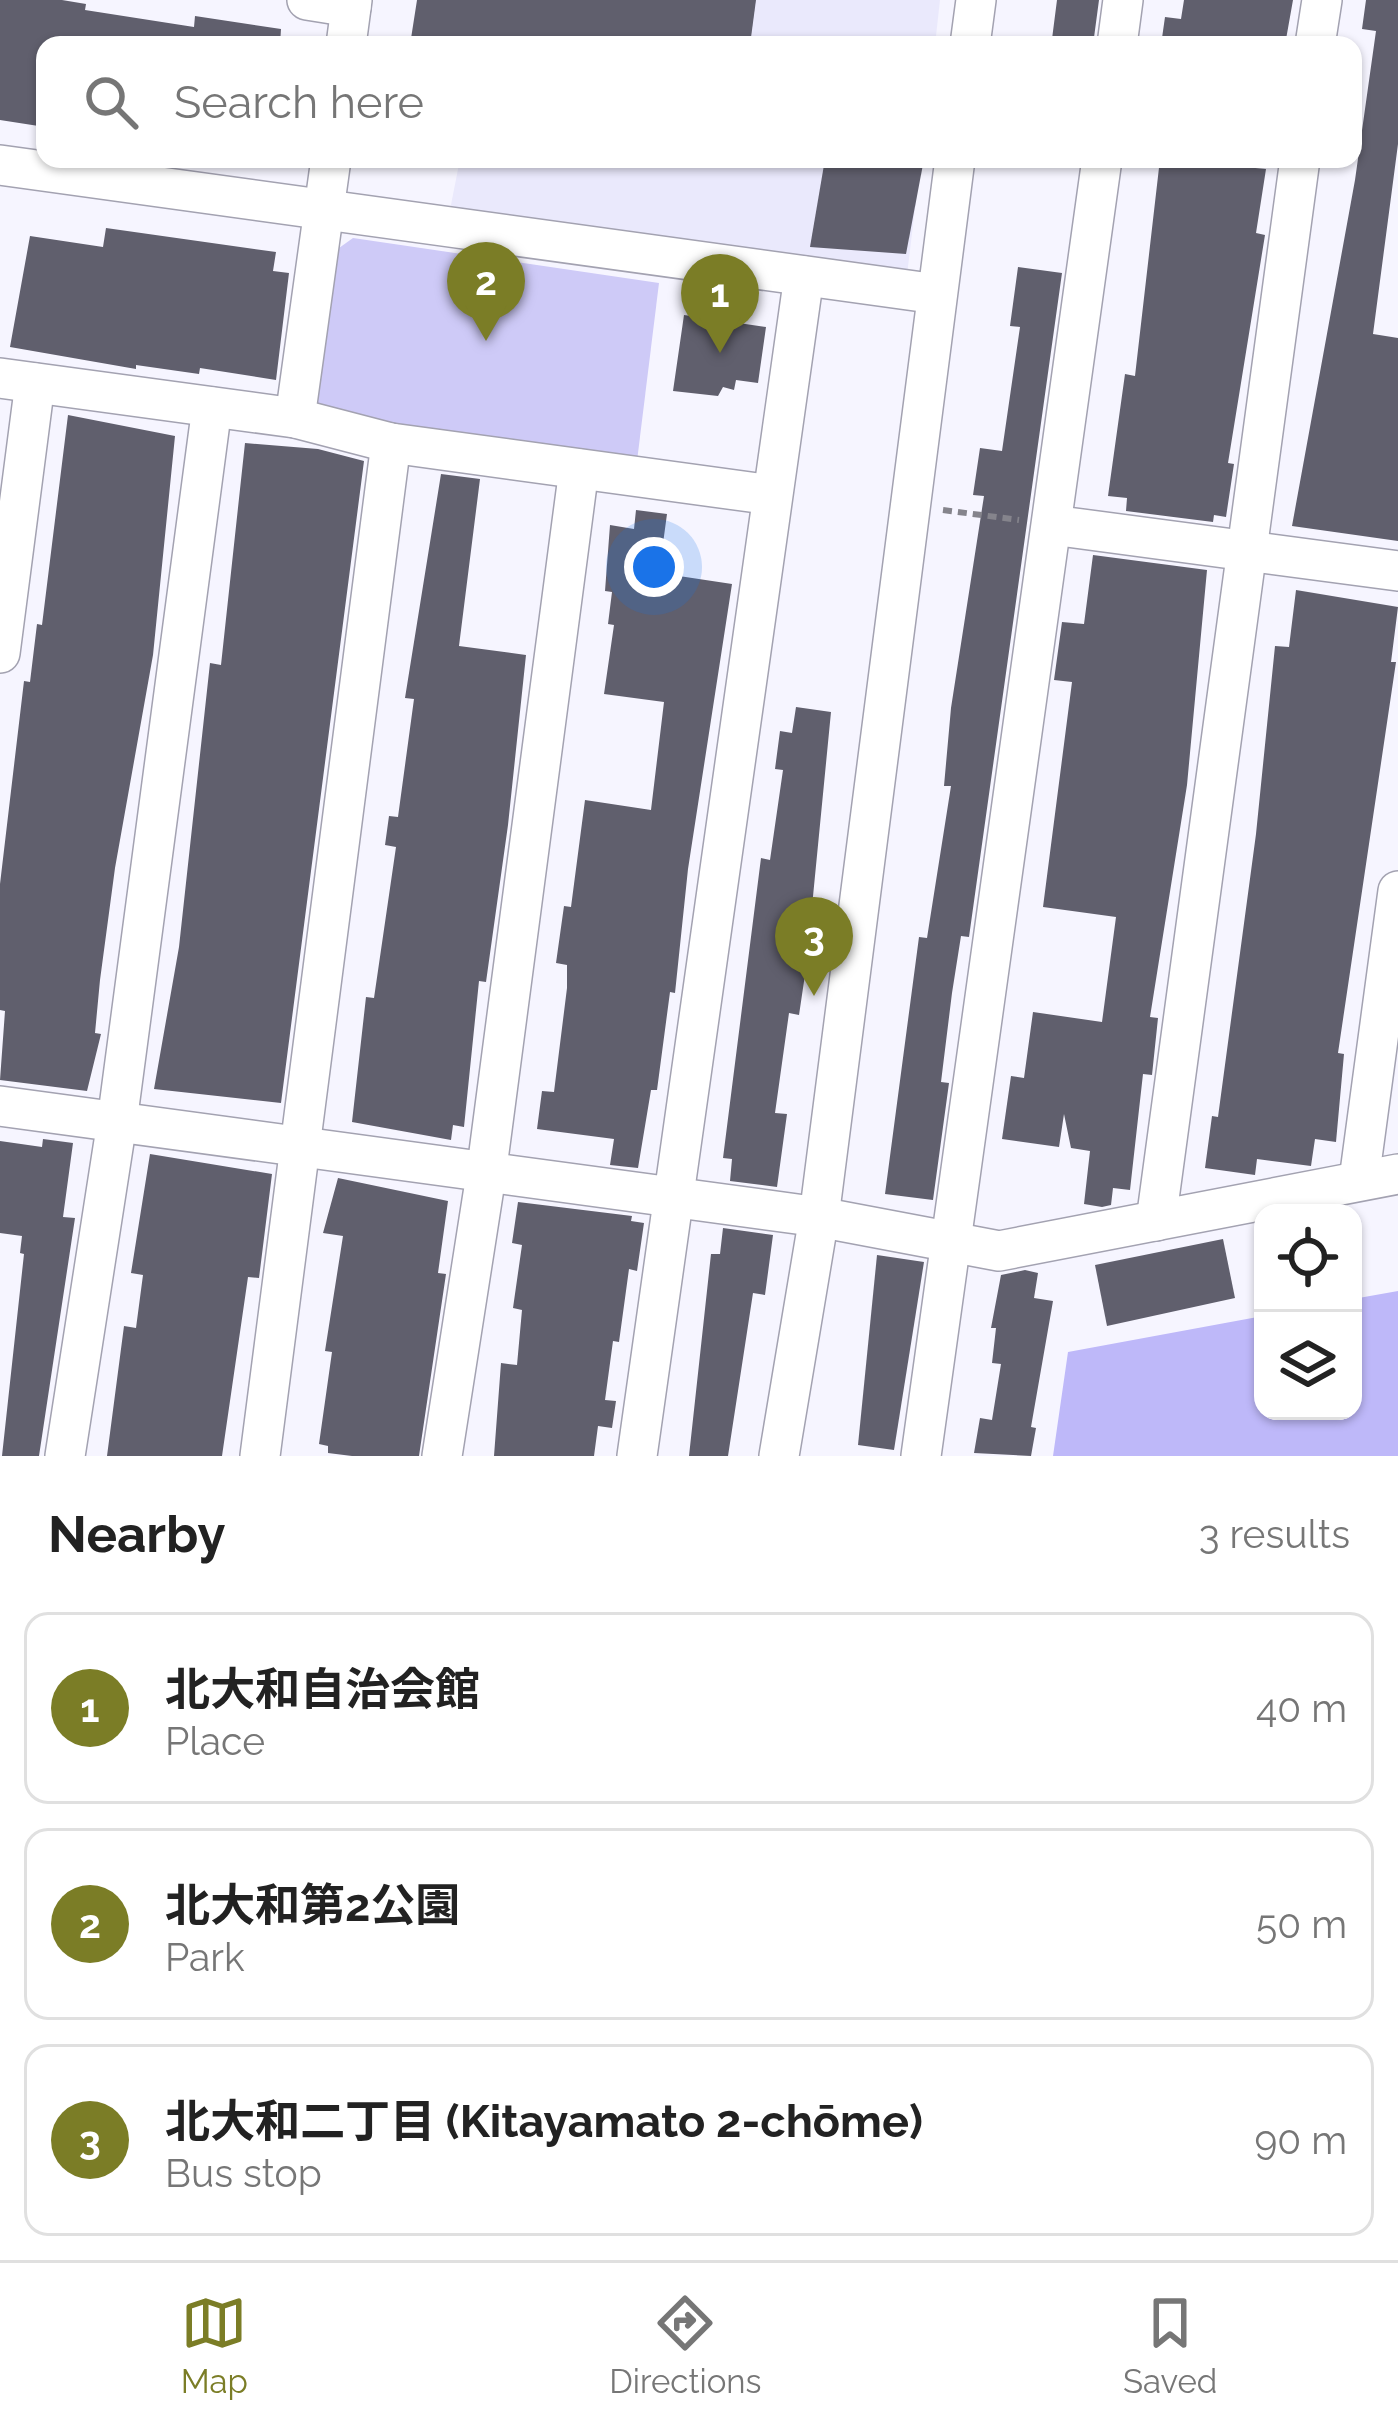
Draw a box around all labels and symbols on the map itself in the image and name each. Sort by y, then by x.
pin: 2 [447,242,525,341]
pin: 1 [681,254,759,353]
your location [624,537,684,597]
pin: 3 [775,897,853,996]

